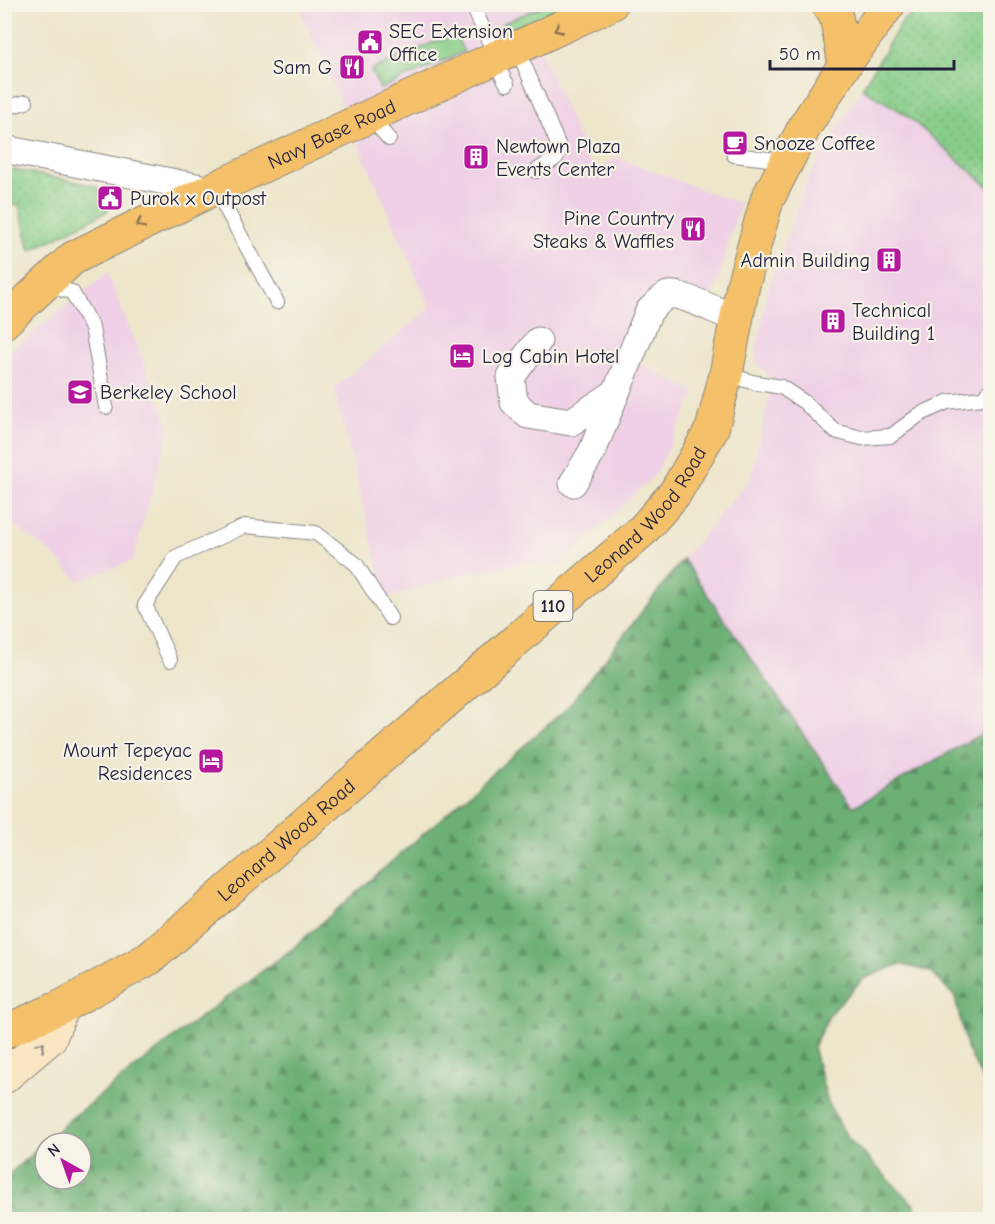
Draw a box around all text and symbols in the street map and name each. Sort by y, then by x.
place label: SEC Extension Office [389,20,513,66]
one-way arrow [554,21,565,33]
public building icon: SEC Extension Office [355,27,385,57]
scale bar [770,33,954,71]
text: 50 m [779,44,821,65]
restaurant icon: Sam G [337,52,367,82]
place label: Sam G [273,56,332,79]
street label: Navy Base Road [264,94,399,174]
cafe icon: Snooze Coffee [720,128,750,158]
place label: Snooze Coffee [754,132,875,155]
place label: Newtown Plaza Events Center [496,135,621,181]
building icon: Newtown Plaza Events Center [461,142,491,172]
public building icon: Purok x Outpost [95,183,125,213]
place label: Purok x Outpost [130,187,267,210]
place label: Pine Country Steaks & Waffles [533,207,674,253]
restaurant icon: Pine Country Steaks & Waffles [678,214,708,244]
one-way arrow [135,216,146,228]
building icon: Admin Building [874,245,904,275]
place label: Admin Building [741,249,870,272]
place label: Technical Building 1 [852,299,935,345]
building icon: Technical Building 1 [818,306,848,336]
hotel icon: Log Cabin Hotel [447,341,477,371]
place label: Log Cabin Hotel [482,345,620,368]
school or university icon: Berkeley School [65,377,95,407]
place label: Berkeley School [100,381,237,404]
street label: Leonard Wood Road [580,443,711,587]
road number: 110 [534,591,572,621]
place label: Mount Tepeyac Residences [63,739,192,785]
hotel icon: Mount Tepeyac Residences [196,746,226,776]
street label: Leonard Wood Road [213,774,360,906]
one-way arrow [33,1043,44,1054]
north arrow [33,1131,93,1191]
text: N [44,1140,64,1161]

